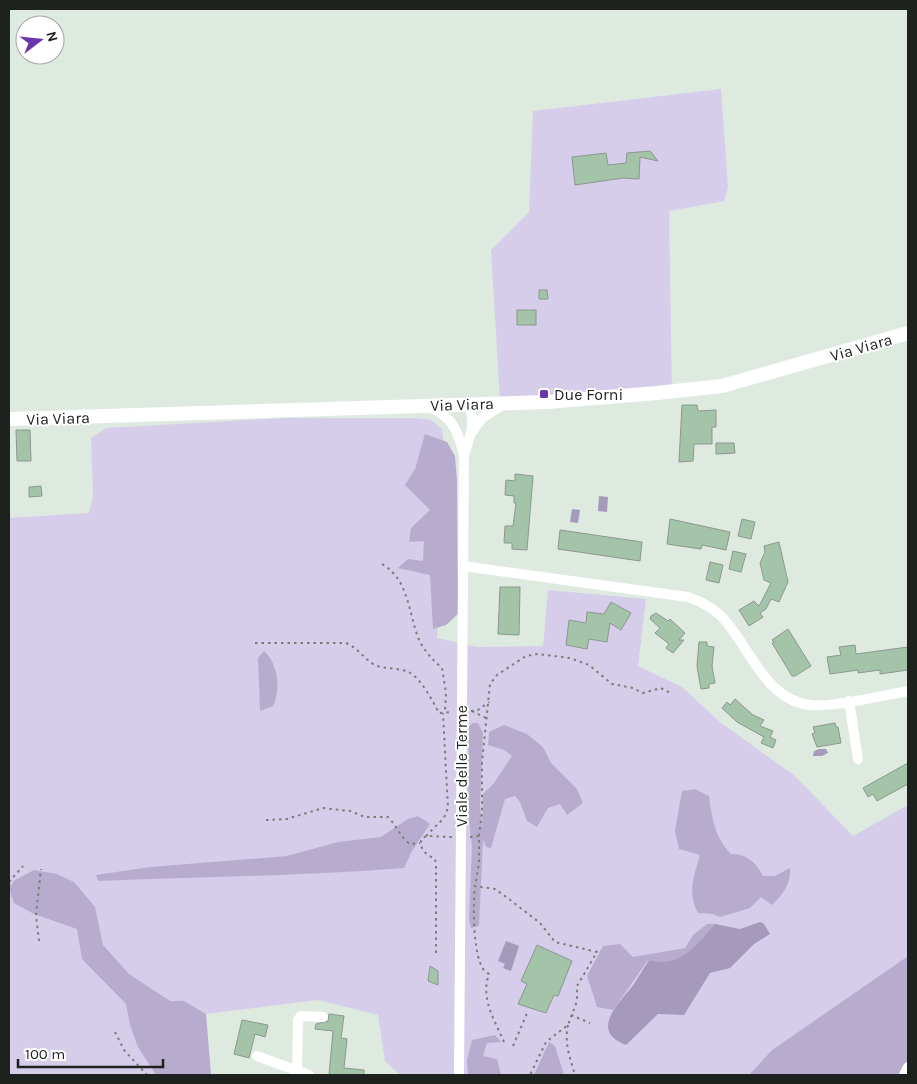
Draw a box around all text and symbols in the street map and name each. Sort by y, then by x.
north arrow [15,15,65,65]
text: N [42,29,62,44]
street label: Via Viara [828,330,894,365]
place label: Due Forni [554,385,623,404]
marker: Due Forni [538,388,550,400]
street label: Via Viara [430,394,494,415]
street label: Via Viara [26,408,90,429]
street label: Viale delle Terme [452,705,471,827]
scale bar [18,1036,162,1068]
text: 100 m [25,1045,65,1063]

